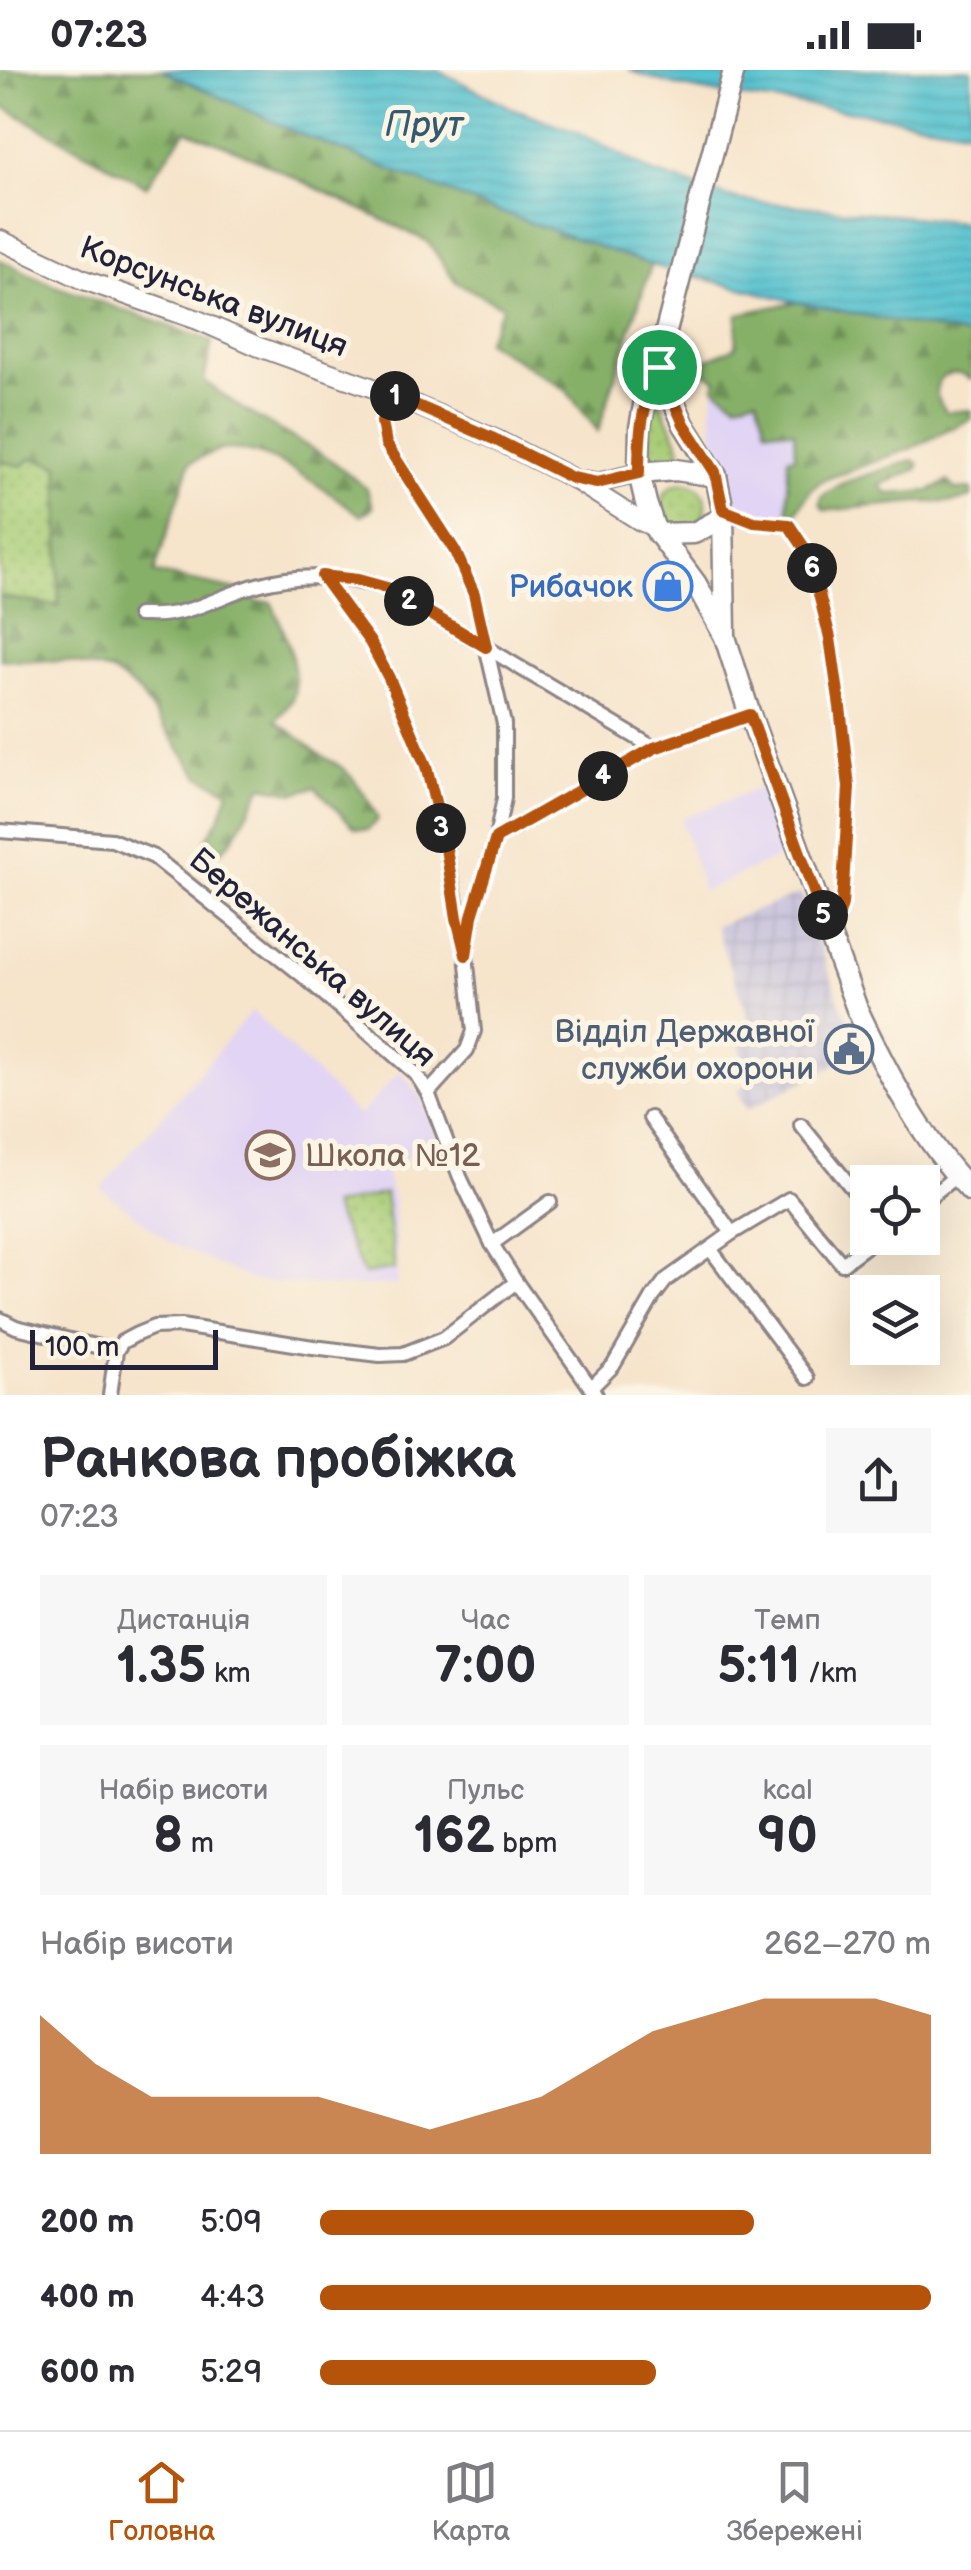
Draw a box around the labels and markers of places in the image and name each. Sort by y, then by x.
pin [617,325,702,410]
pin: 1 [370,371,420,421]
pin: 6 [787,543,837,593]
shop icon: Рибачок [642,560,694,612]
place label: Рибачок [508,568,633,607]
pin: 2 [384,576,434,626]
pin: 4 [578,751,628,801]
pin: 3 [416,803,466,853]
pin: 5 [798,890,848,940]
place label: Відділ Державної служби охорони [554,1013,815,1089]
public building icon: Відділ Державної служби охорони [823,1023,875,1075]
school or university icon: Школа №12 [244,1129,296,1181]
place label: Школа №12 [305,1137,480,1176]

